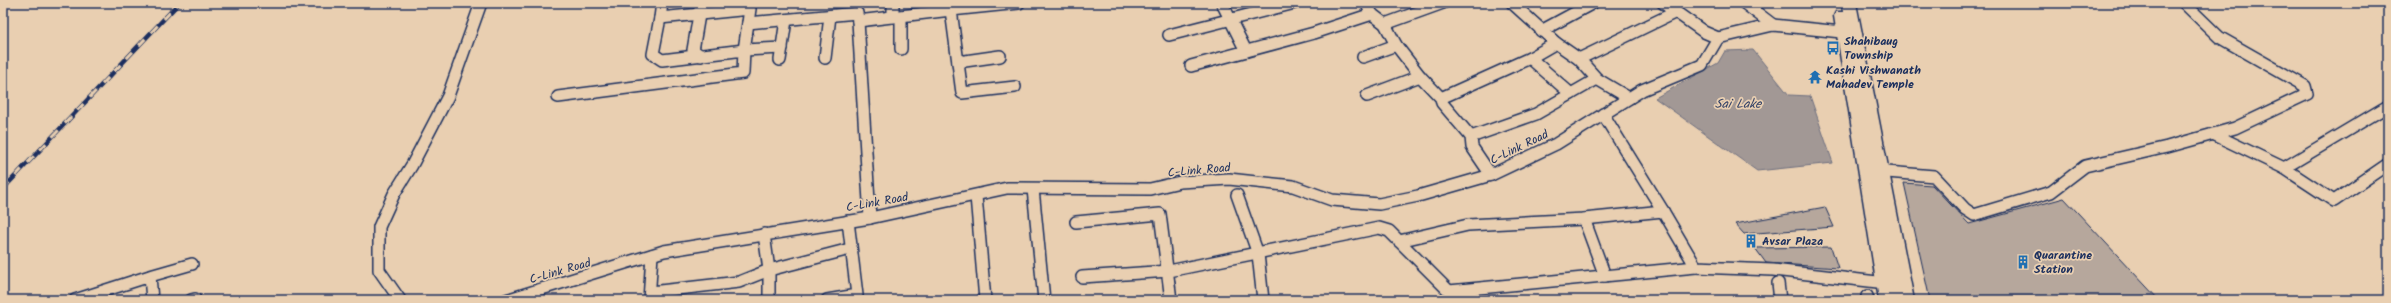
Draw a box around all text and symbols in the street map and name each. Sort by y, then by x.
place label: Shahibaug Township [1844,32,1898,65]
bus stop icon: Shahibaug Township [1825,40,1841,56]
place label: Kashi Vishwanath Mahadev Temple [1826,61,1921,94]
temple icon: Kashi Vishwanath Mahadev Temple [1807,69,1823,85]
water label: Sai Lake [1715,94,1762,115]
street label: C-Link Road [1487,125,1553,170]
street label: C-Link Road [1167,158,1232,183]
street label: C-Link Road [844,187,911,217]
place label: Avsar Plaza [1762,232,1823,251]
building icon: Avsar Plaza [1743,233,1759,249]
place label: Quarantine Station [2034,246,2092,279]
street label: C-Link Road [527,253,594,289]
building icon: Quarantine Station [2015,254,2031,270]

